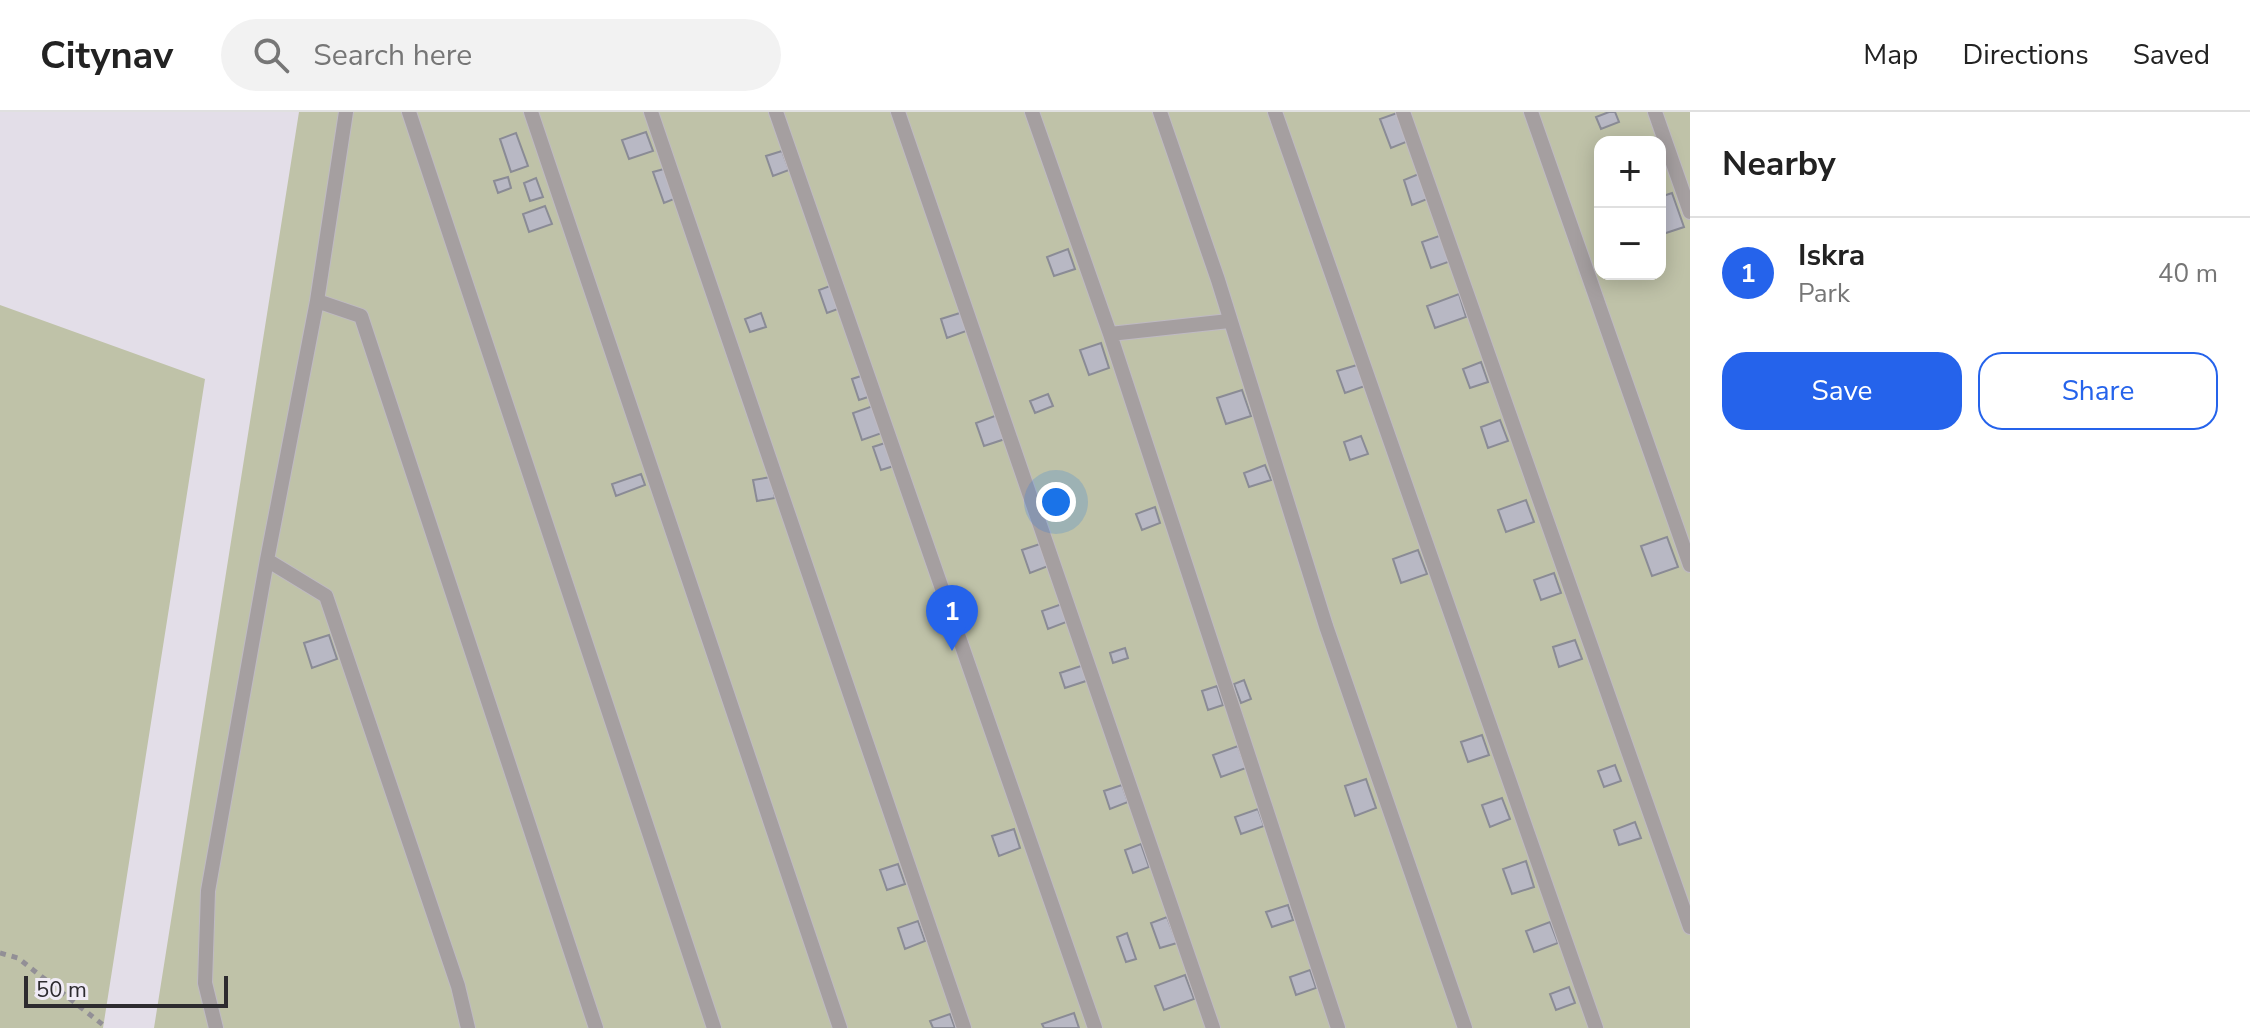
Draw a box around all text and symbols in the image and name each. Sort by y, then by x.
search box [221,19,781,91]
text: Citynav [40,30,173,81]
icon: search [249,33,293,77]
text: Search here [313,35,472,76]
text: Map [1863,36,1918,74]
text: Directions [1962,36,2089,74]
text: Saved [2133,36,2210,74]
map controls [1594,136,1666,280]
button: + [1594,136,1666,208]
text: Nearby [1722,141,1836,187]
button: − [1594,208,1666,280]
text: Iskra [1798,235,1865,276]
text: 1 [1740,256,1756,291]
text: 40 m [2158,256,2218,291]
text: Park [1798,276,1850,311]
button: Save [1722,352,1962,430]
button: Share [1978,352,2218,430]
your location [1036,482,1076,522]
pin: 1 [926,585,978,651]
scale bar [24,972,228,1008]
text: 50 m [36,975,87,1005]

